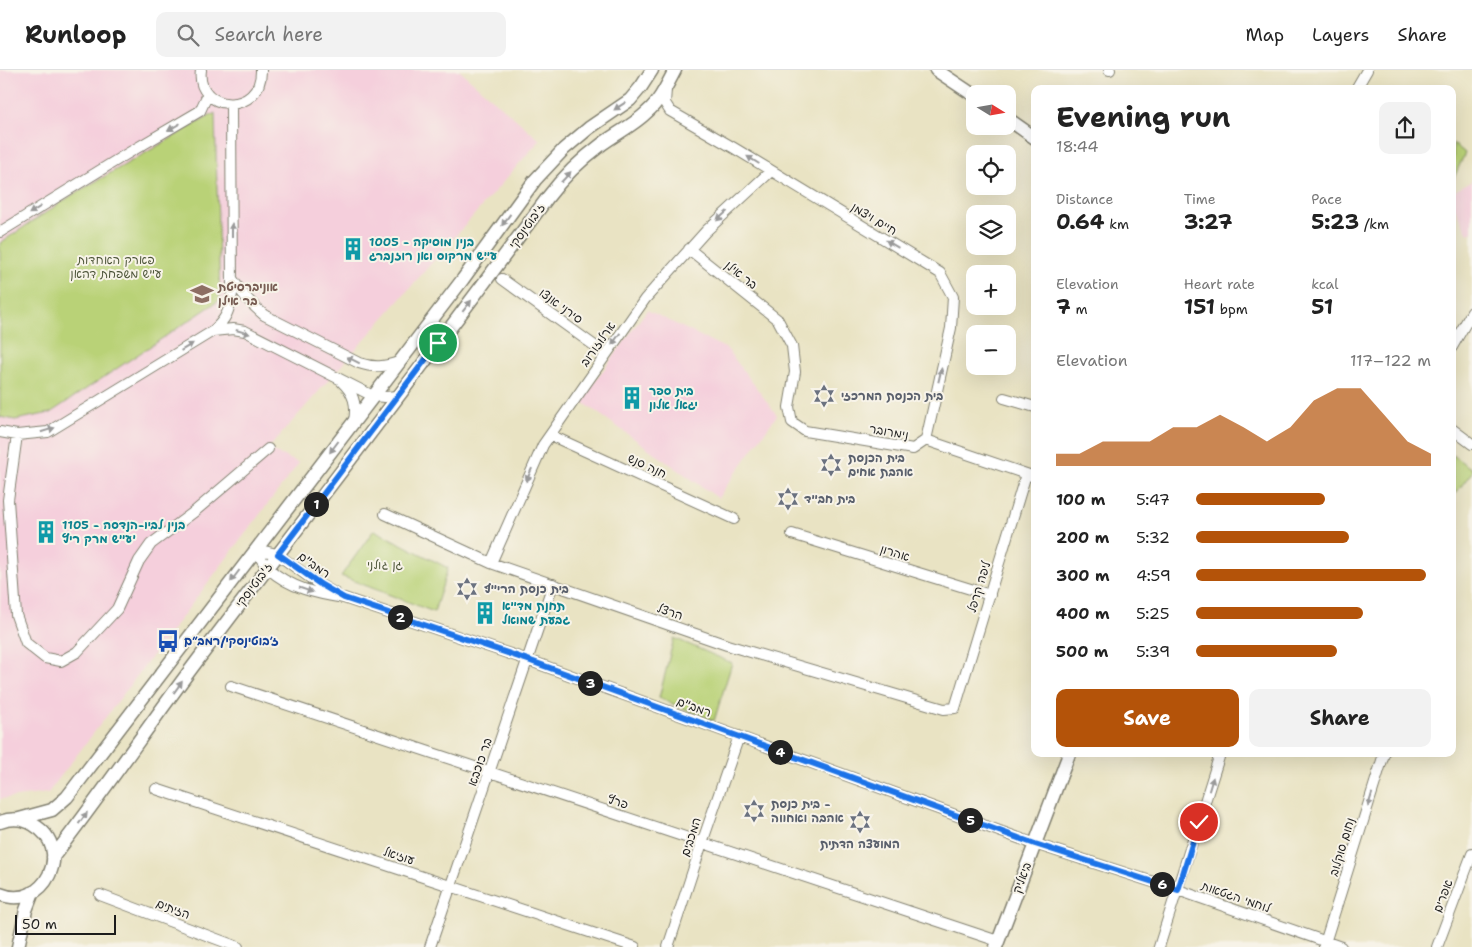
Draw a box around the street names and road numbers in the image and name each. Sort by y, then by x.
street label: חיים ויצמן [848,199,900,239]
street label: ז'בוטינסקי [505,200,549,252]
street label: בר אילן [722,257,760,293]
street label: סירני אנצו [536,285,586,327]
street label: ארלוזורוב [577,318,619,370]
street label: נימרובר [868,421,910,443]
street label: חנה סנש [625,450,669,482]
street label: אהרון [878,541,912,565]
street label: רמב"ם [295,548,333,582]
street label: ליפה קרפל [964,558,995,615]
street label: ז'בוטינסקי [232,559,276,611]
street label: הרצל [655,600,685,624]
street label: רמב"ם [674,693,714,721]
street label: בר כוכבא [464,736,496,788]
street label: פרץ [606,791,630,813]
street label: המכבים [677,815,705,859]
street label: נחום סוקלוב [1326,816,1358,878]
street label: עוזיאל [382,844,417,869]
street label: ביאליק [1009,860,1035,896]
street label: לוחמי הגטאות [1198,877,1274,917]
street label: אפרים [1429,877,1457,915]
street label: הזיתים [154,895,192,923]

